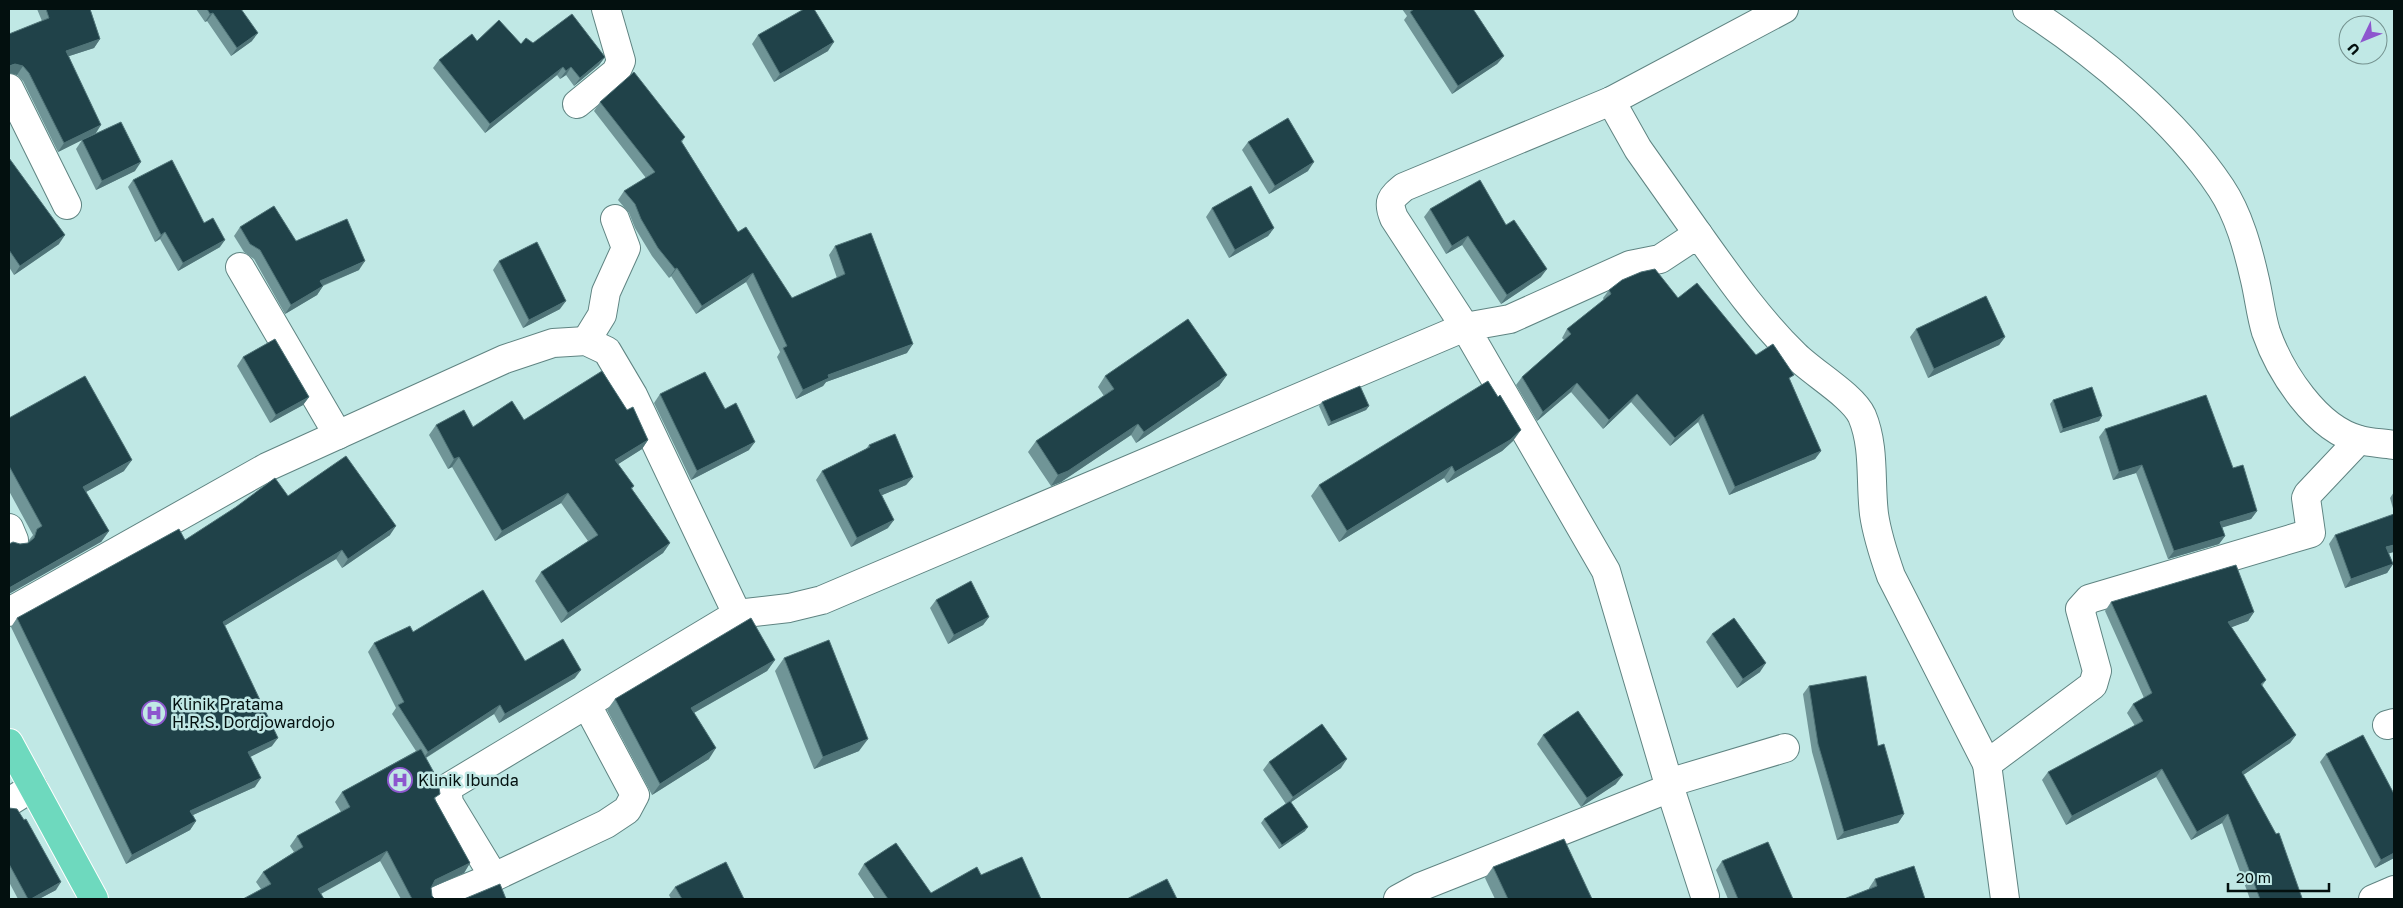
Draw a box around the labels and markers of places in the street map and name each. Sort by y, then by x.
place label: Klinik Pratama H.R.S. Dordjowardojo [172,694,335,732]
hospital icon: Klinik Pratama H.R.S. Dordjowardojo [141,700,167,726]
hospital icon: Klinik Ibunda [387,767,413,793]
place label: Klinik Ibunda [418,770,519,790]

